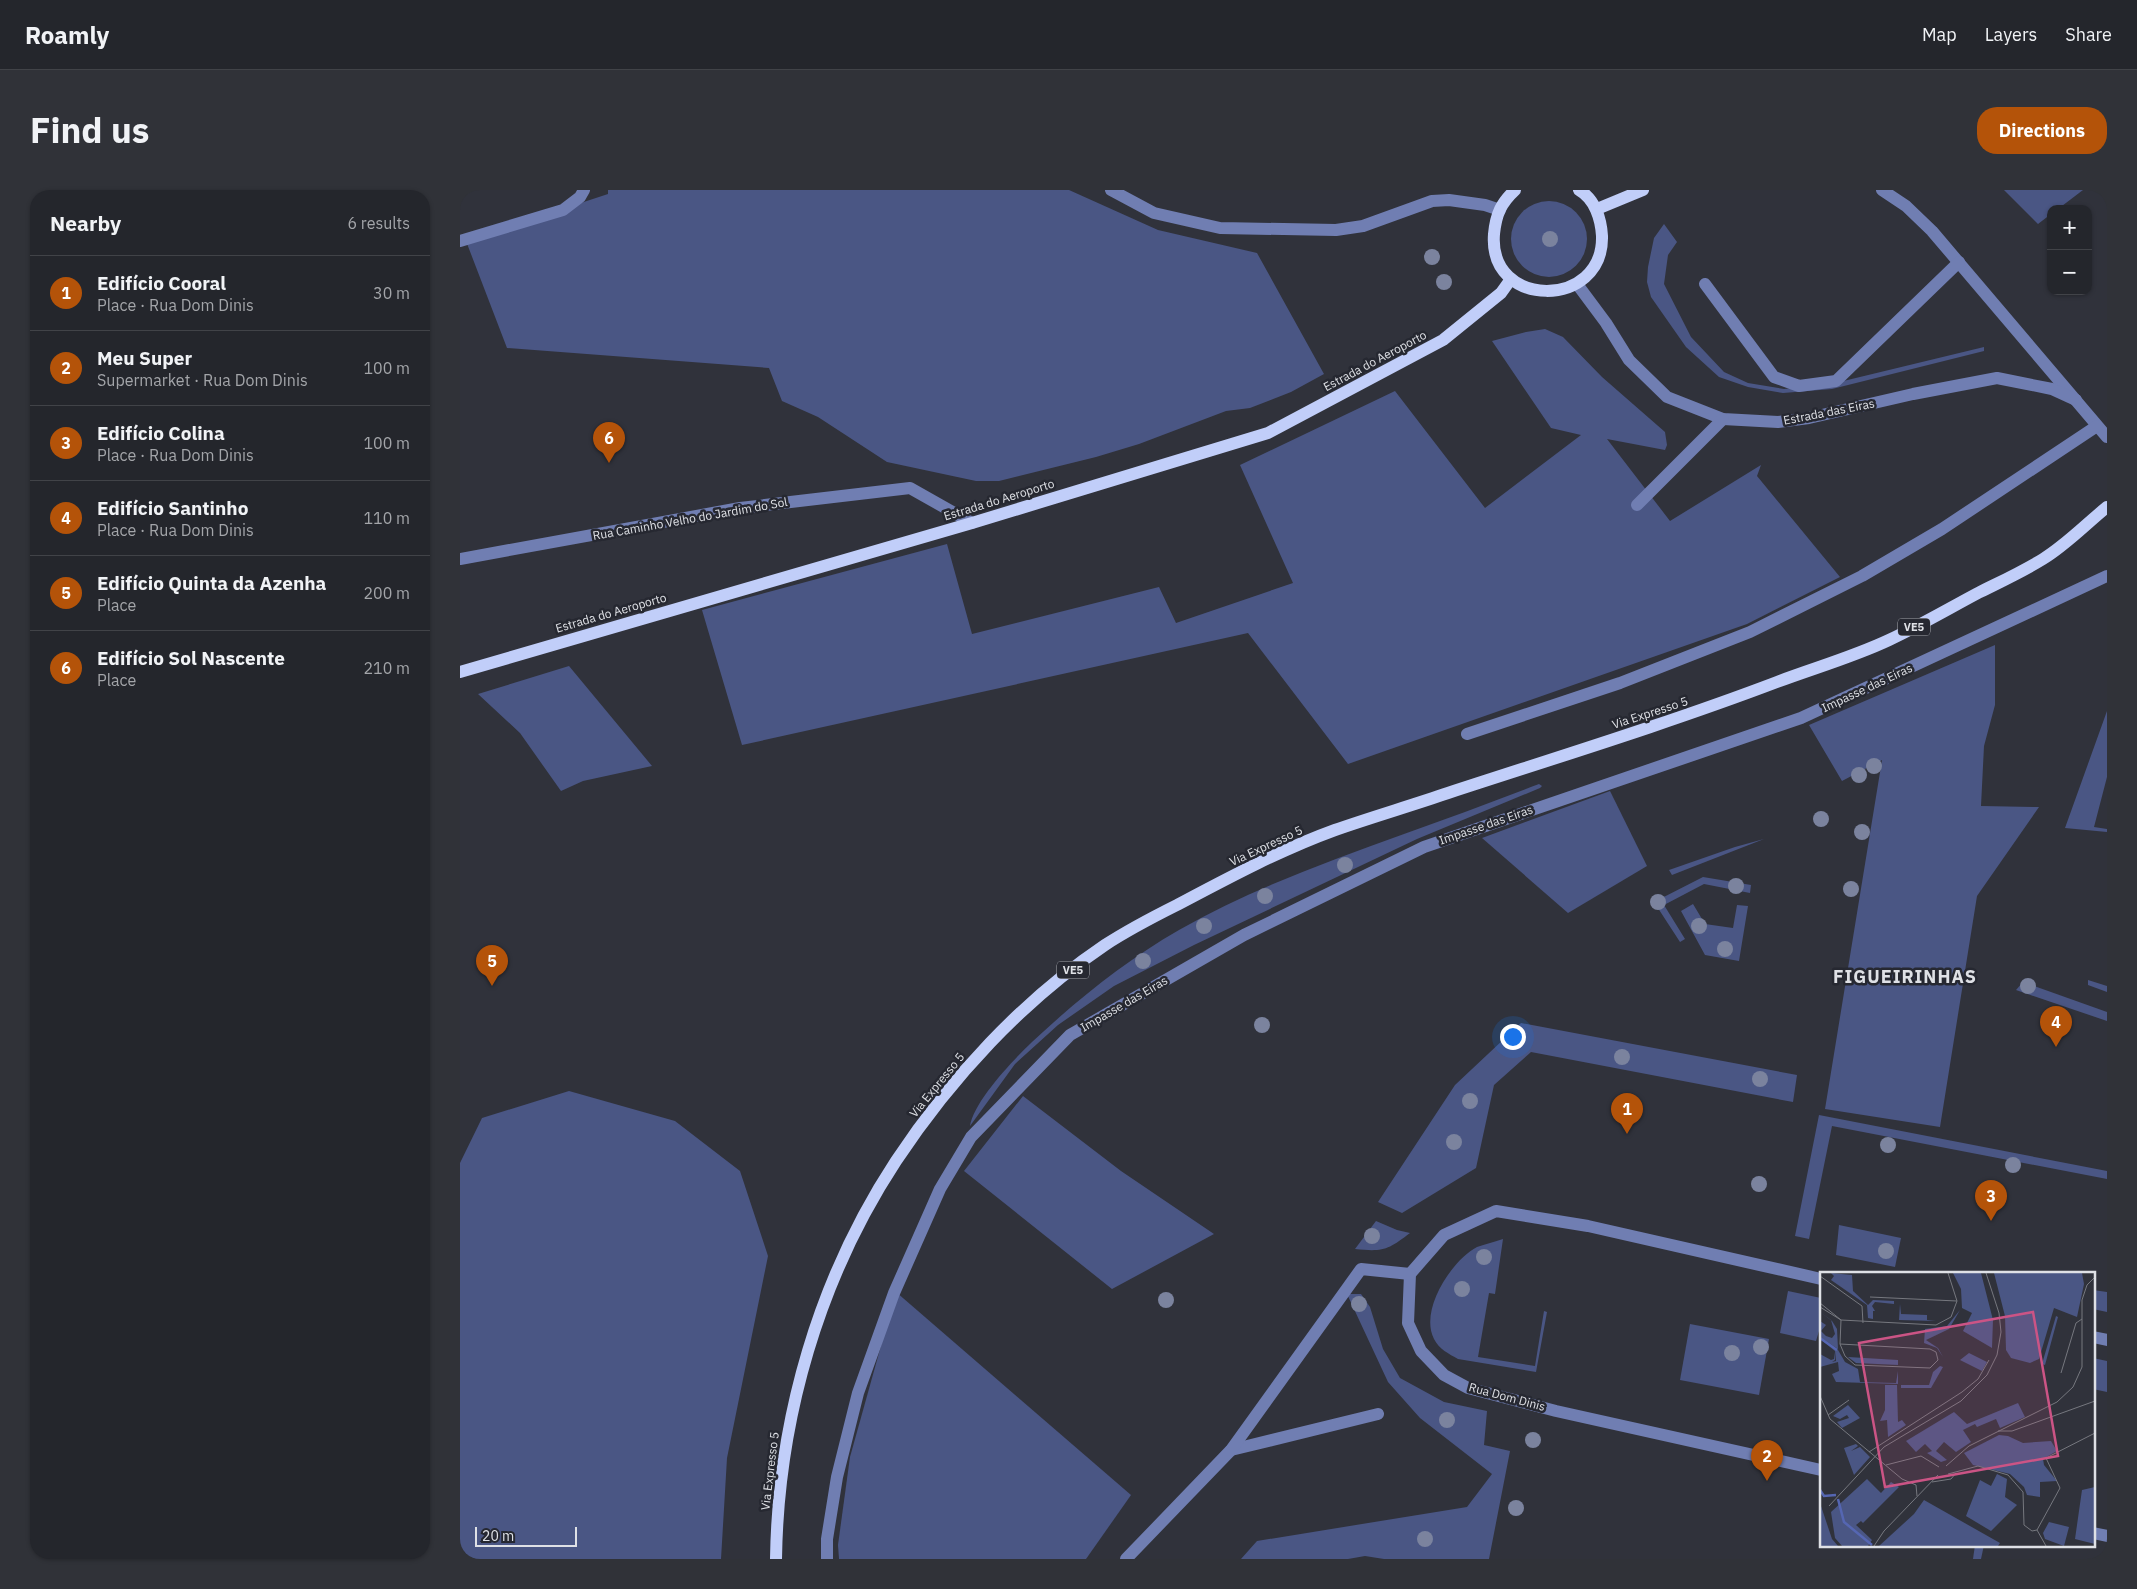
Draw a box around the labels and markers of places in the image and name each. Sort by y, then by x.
pin: 6 [593,422,625,463]
pin: 5 [476,945,508,986]
pin: 4 [2040,1006,2072,1047]
pin: 1 [1611,1093,1643,1134]
pin: 3 [1975,1180,2007,1221]
pin: 2 [1751,1440,1783,1481]

